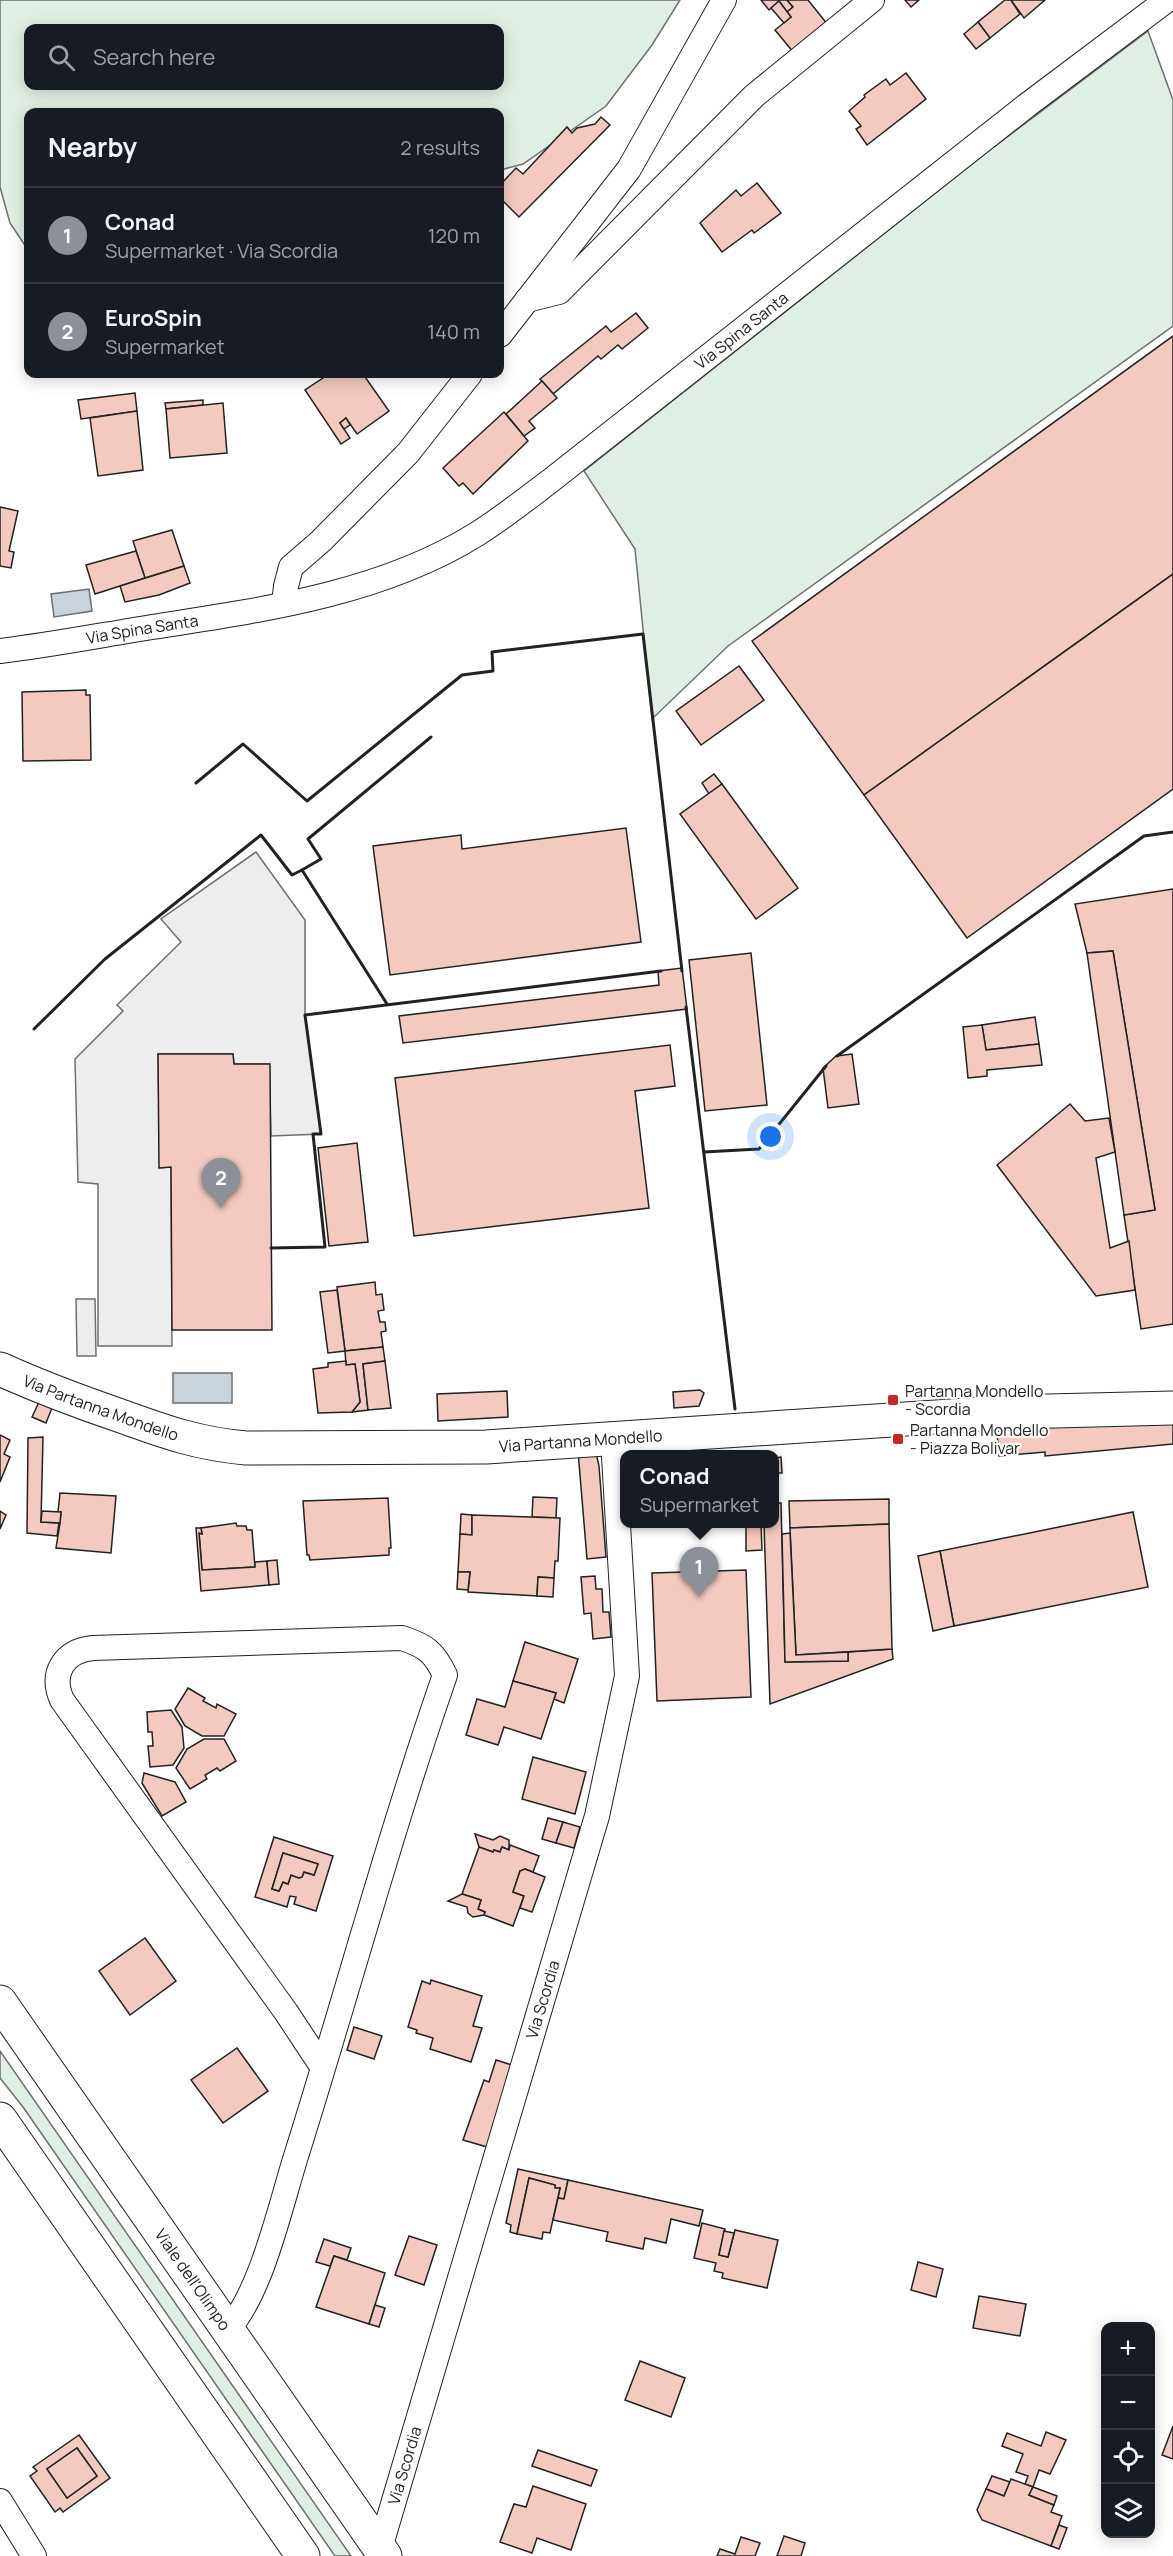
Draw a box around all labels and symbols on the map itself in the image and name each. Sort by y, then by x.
street label: Via Spina Santa [690,287,793,374]
street label: Via Spina Santa [85,609,200,649]
your location [756,1122,785,1151]
pin: 2 [202,1158,240,1208]
street label: Via Partanna Mondello [20,1369,181,1446]
place label: Partanna Mondello - Scordia [905,1380,1043,1420]
marker: Partanna Mondello - Scordia [886,1393,900,1407]
place label: Partanna Mondello - Piazza Bolivar [910,1419,1048,1459]
street label: Via Partanna Mondello [498,1424,663,1457]
marker: Partanna Mondello - Piazza Bolivar [891,1432,905,1446]
pin: 1 [680,1548,718,1597]
street label: Via Scordia [521,1958,565,2041]
street label: Viale dell'Olimpo [150,2224,236,2335]
street label: Via Scordia [382,2424,426,2507]

